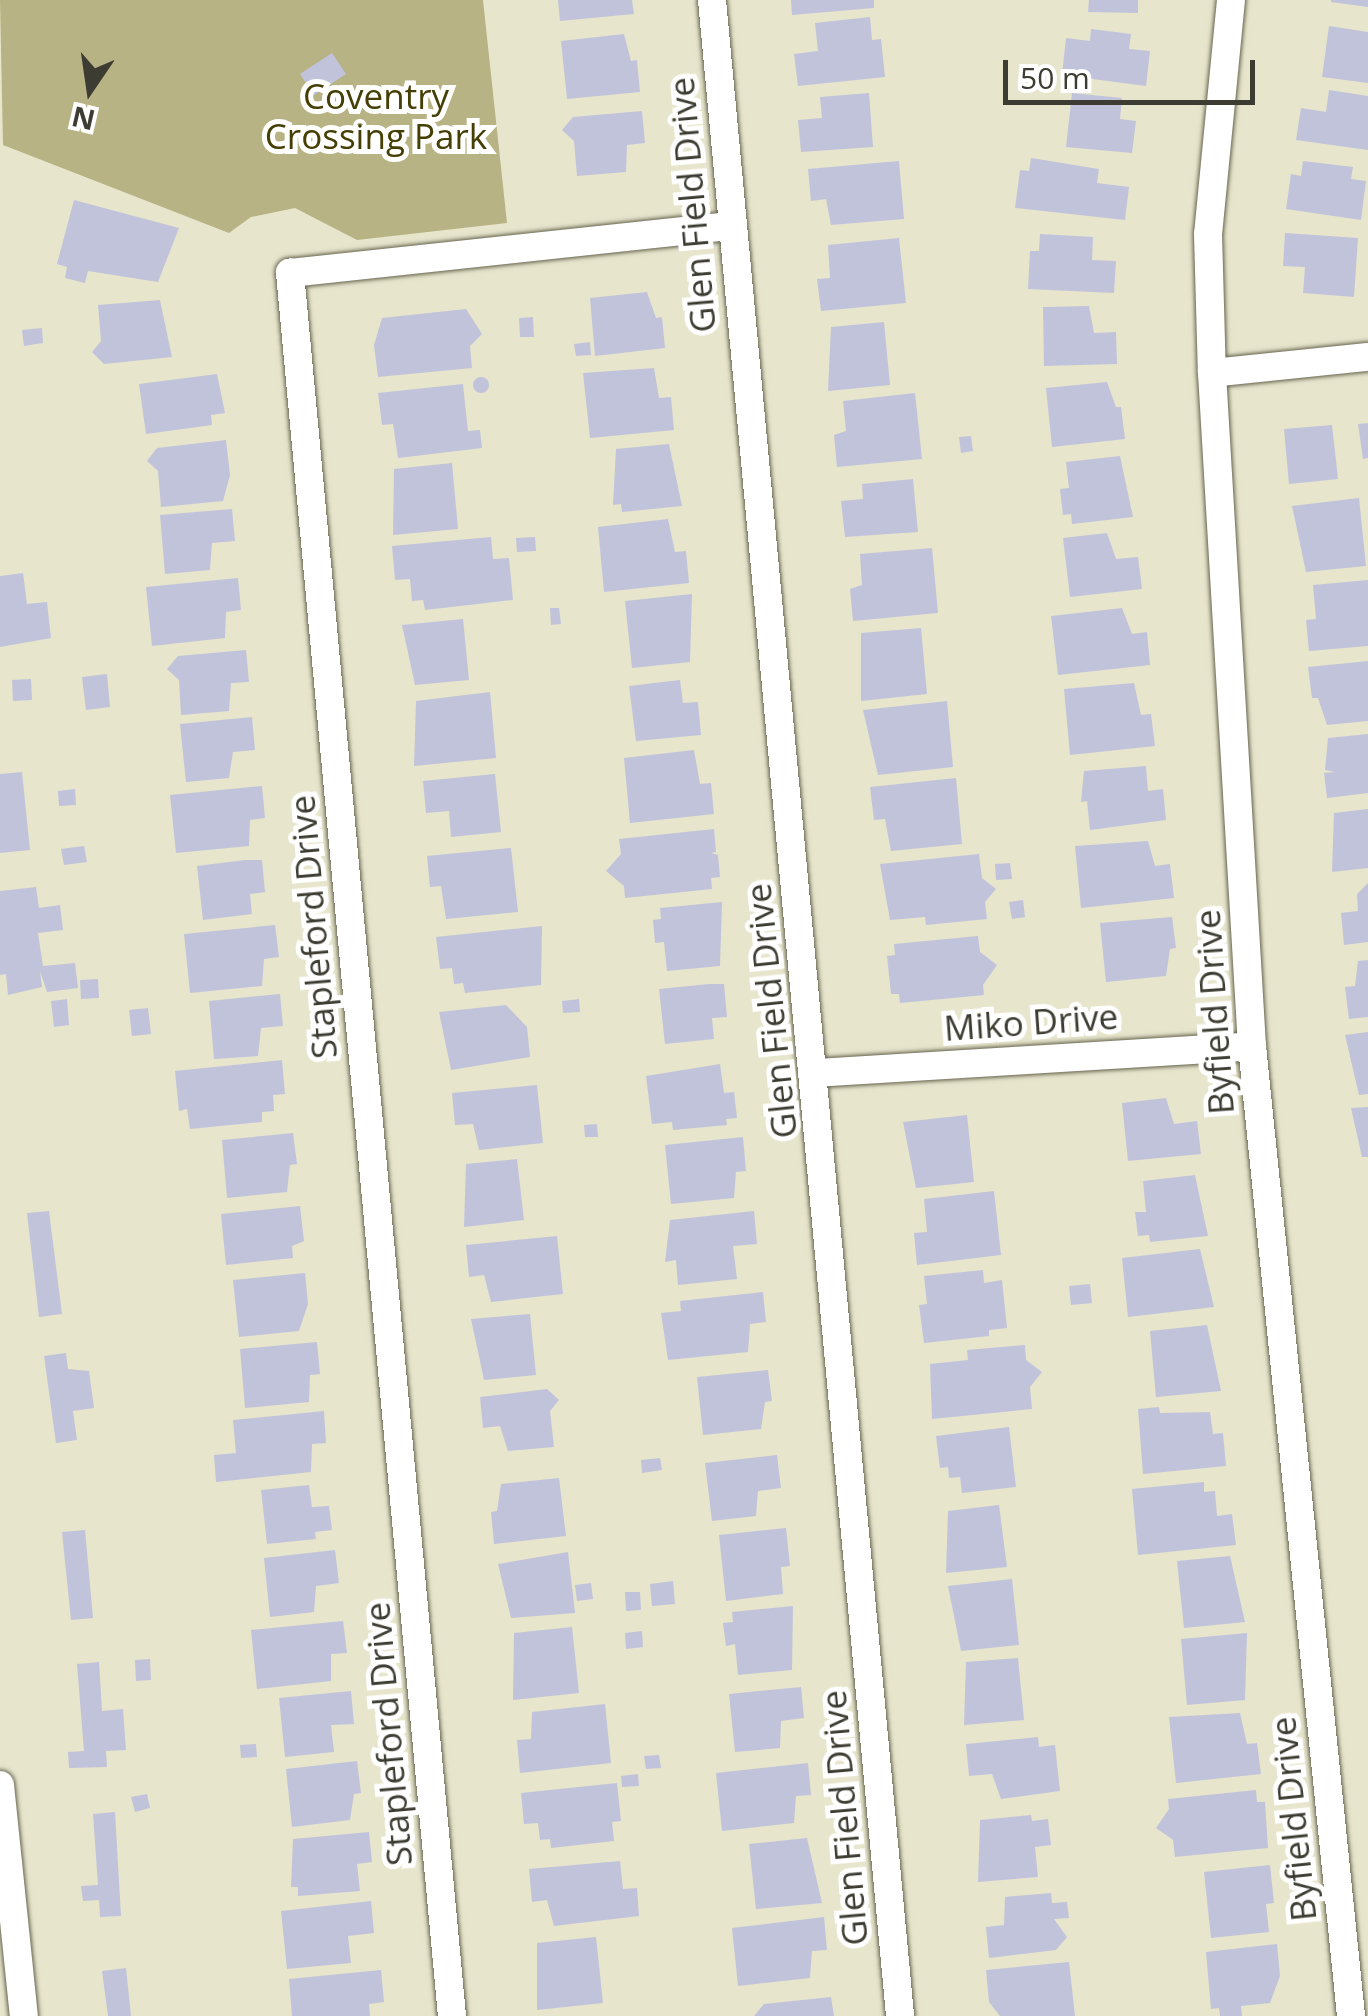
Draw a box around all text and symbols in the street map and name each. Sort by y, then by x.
north arrow [40,40,140,140]
scale bar [1008,40,1260,102]
text: 50 m [1020,57,1090,98]
park label: Coventry Crossing Park [265,75,487,157]
street label: Glen Field Drive [660,76,724,334]
text: N [68,98,99,140]
street label: Stapleford Drive [281,794,345,1060]
street label: Glen Field Drive [737,881,805,1141]
street label: Byfield Drive [1186,908,1242,1116]
street label: Miko Drive [942,995,1120,1049]
street label: Stapleford Drive [356,1601,420,1867]
street label: Glen Field Drive [812,1689,876,1947]
street label: Byfield Drive [1261,1715,1325,1923]

